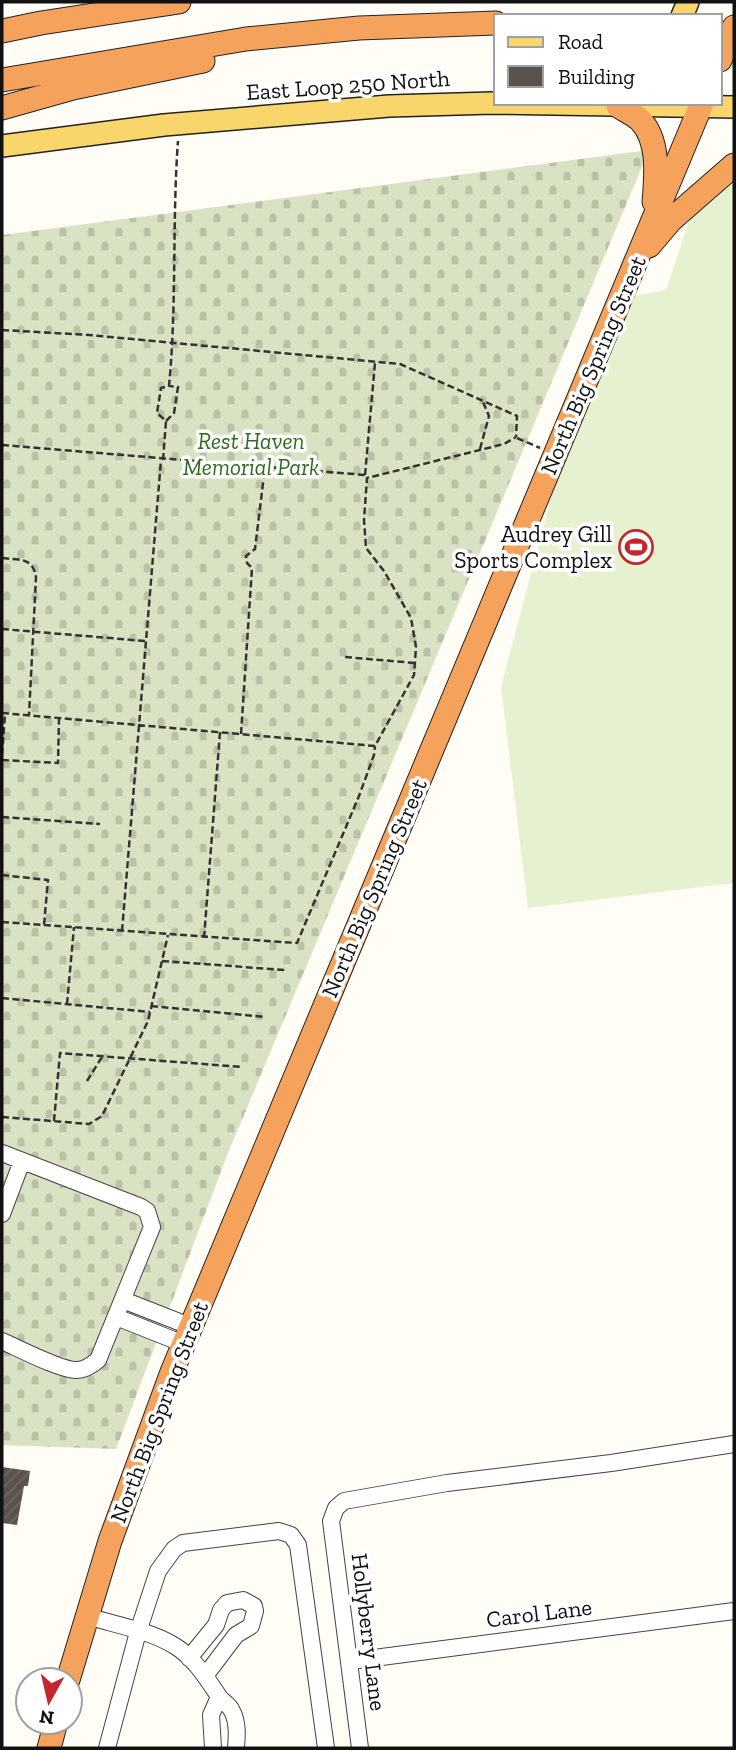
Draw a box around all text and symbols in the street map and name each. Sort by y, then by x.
legend [494,14,722,105]
text: Road [558,29,604,54]
street label: East Loop 250 North [245,64,451,106]
text: Building [558,64,635,89]
street label: North Big Spring Street [534,251,652,479]
park label: Rest Haven Memorial Park [183,427,319,481]
place label: Audrey Gill Sports Complex [454,520,612,574]
sports icon: Audrey Gill Sports Complex [617,528,655,566]
street label: North Big Spring Street [315,774,433,1002]
street label: North Big Spring Street [104,1297,214,1527]
street label: Hollyberry Lane [345,1551,393,1713]
street label: Carol Lane [484,1593,594,1633]
north arrow [14,1666,84,1736]
text: N [38,1705,55,1730]

